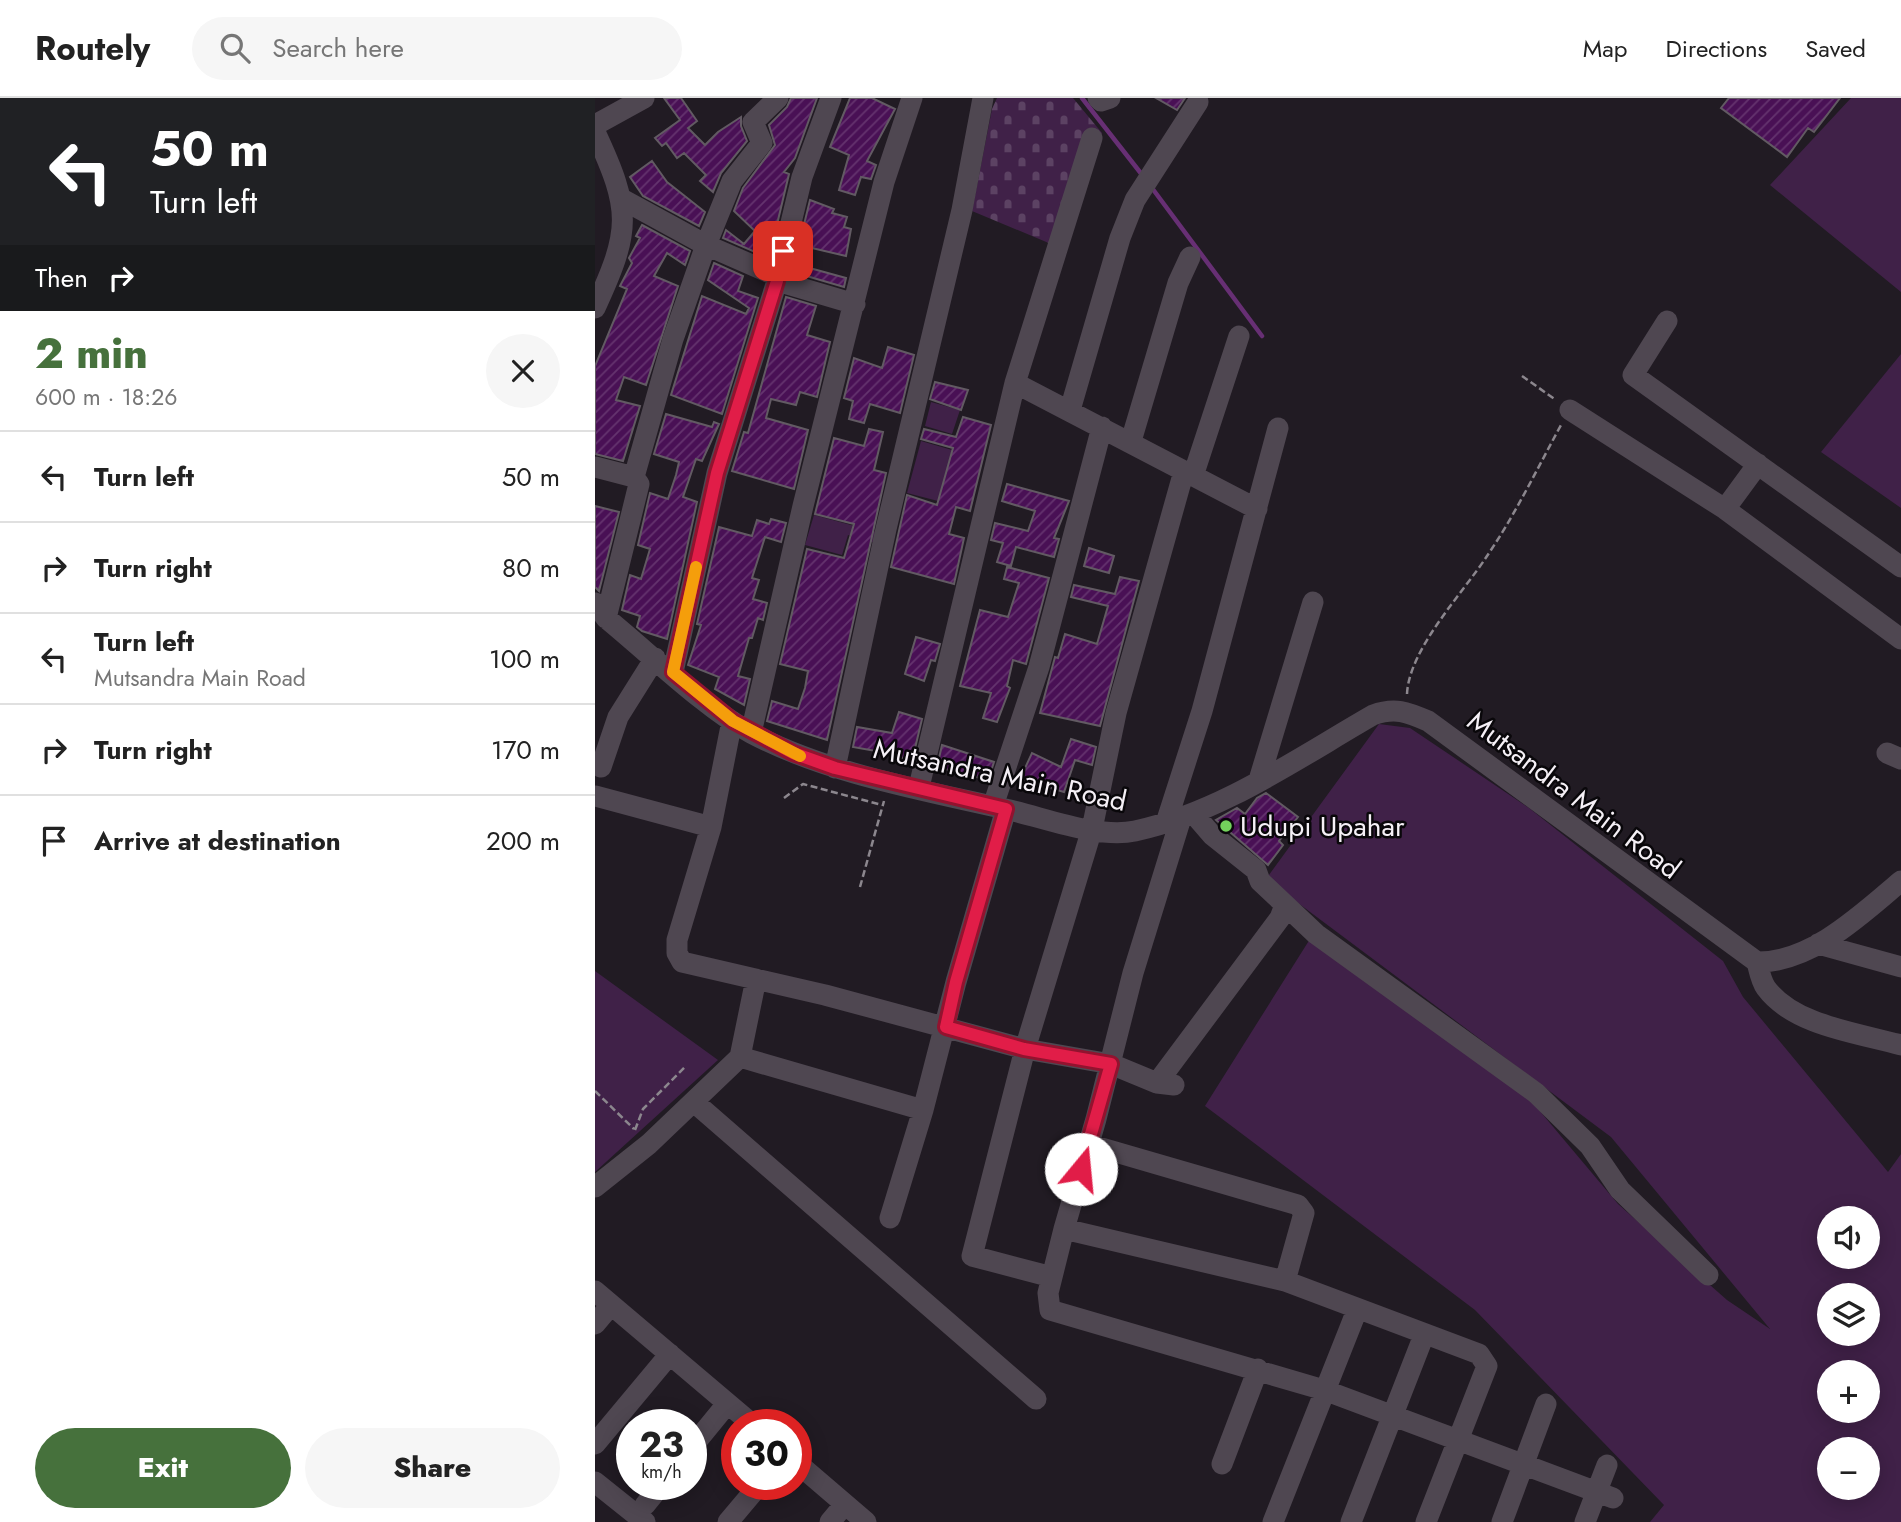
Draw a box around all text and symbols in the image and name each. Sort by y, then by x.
search box [192,17,682,80]
text: Routely [35,25,150,72]
icon: search [216,29,254,67]
text: Search here [272,29,404,67]
text: Map [1583,31,1628,66]
text: Directions [1666,31,1767,66]
text: Saved [1805,31,1866,66]
text: 50 m [150,114,269,184]
icon: left [35,126,126,217]
text: Turn left [150,179,257,225]
pin [753,221,813,281]
icon: arrive [764,232,802,270]
text: Then [35,259,88,297]
icon: right [102,259,140,297]
text: 2 min [35,323,148,384]
button: close [486,334,560,408]
text: 600 m · 18:26 [35,380,178,414]
icon: left [35,458,73,496]
text: Turn left [94,458,194,496]
text: 50 m [502,458,560,496]
icon: right [35,549,73,587]
text: Turn right [94,549,212,587]
text: 80 m [502,549,560,587]
text: Turn left [94,623,194,661]
icon: left [35,640,73,678]
text: 100 m [489,640,560,678]
text: Mutsandra Main Road [94,661,306,695]
street label: Mutsandra Main Road [1459,701,1689,889]
street label: Mutsandra Main Road [870,728,1130,822]
icon: right [35,731,73,769]
text: Turn right [94,731,212,769]
text: 170 m [491,731,560,769]
place label: Udupi Upahar [1240,806,1405,847]
marker: Udupi Upahar [1218,818,1234,834]
icon: arrive [35,822,73,860]
text: Arrive at destination [94,822,341,860]
text: 200 m [486,822,560,860]
position arrow [1044,1132,1118,1206]
map controls [1817,1206,1880,1500]
button: sound [1817,1206,1880,1269]
button: layers [1817,1283,1880,1346]
button: + [1817,1360,1880,1423]
speed limit sign: 30 [721,1409,812,1500]
text: 23 [639,1420,684,1470]
button: Exit [35,1428,291,1508]
button: Share [305,1428,560,1508]
button: − [1817,1437,1880,1500]
text: km/h [641,1459,682,1485]

